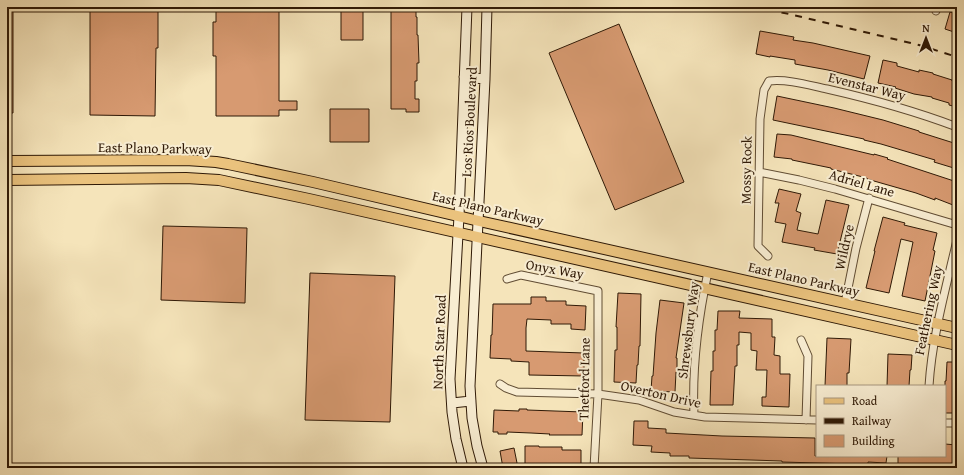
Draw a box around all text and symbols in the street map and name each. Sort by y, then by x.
north arrow [906,18,946,58]
text: N [922,20,930,36]
street label: Los Rios Boulevard [456,66,482,177]
street label: Evenstar Way [826,67,908,105]
street label: Mossy Rock [735,135,757,204]
street label: East Plano Parkway [98,137,212,159]
street label: Adriel Lane [827,164,897,202]
street label: East Plano Parkway [430,185,546,231]
street label: Wildrye [829,222,859,272]
street label: Onyx Way [524,254,586,284]
street label: East Plano Parkway [746,256,862,302]
street label: Feathering Way [909,263,947,357]
street label: Shrewsbury Way [672,280,704,380]
street label: North Star Road [427,294,451,390]
street label: Thetford Lane [573,337,595,421]
street label: Overton Drive [619,375,704,413]
legend [816,385,946,457]
text: Road [852,392,878,409]
text: Railway [852,412,891,429]
text: Building [852,432,895,449]

